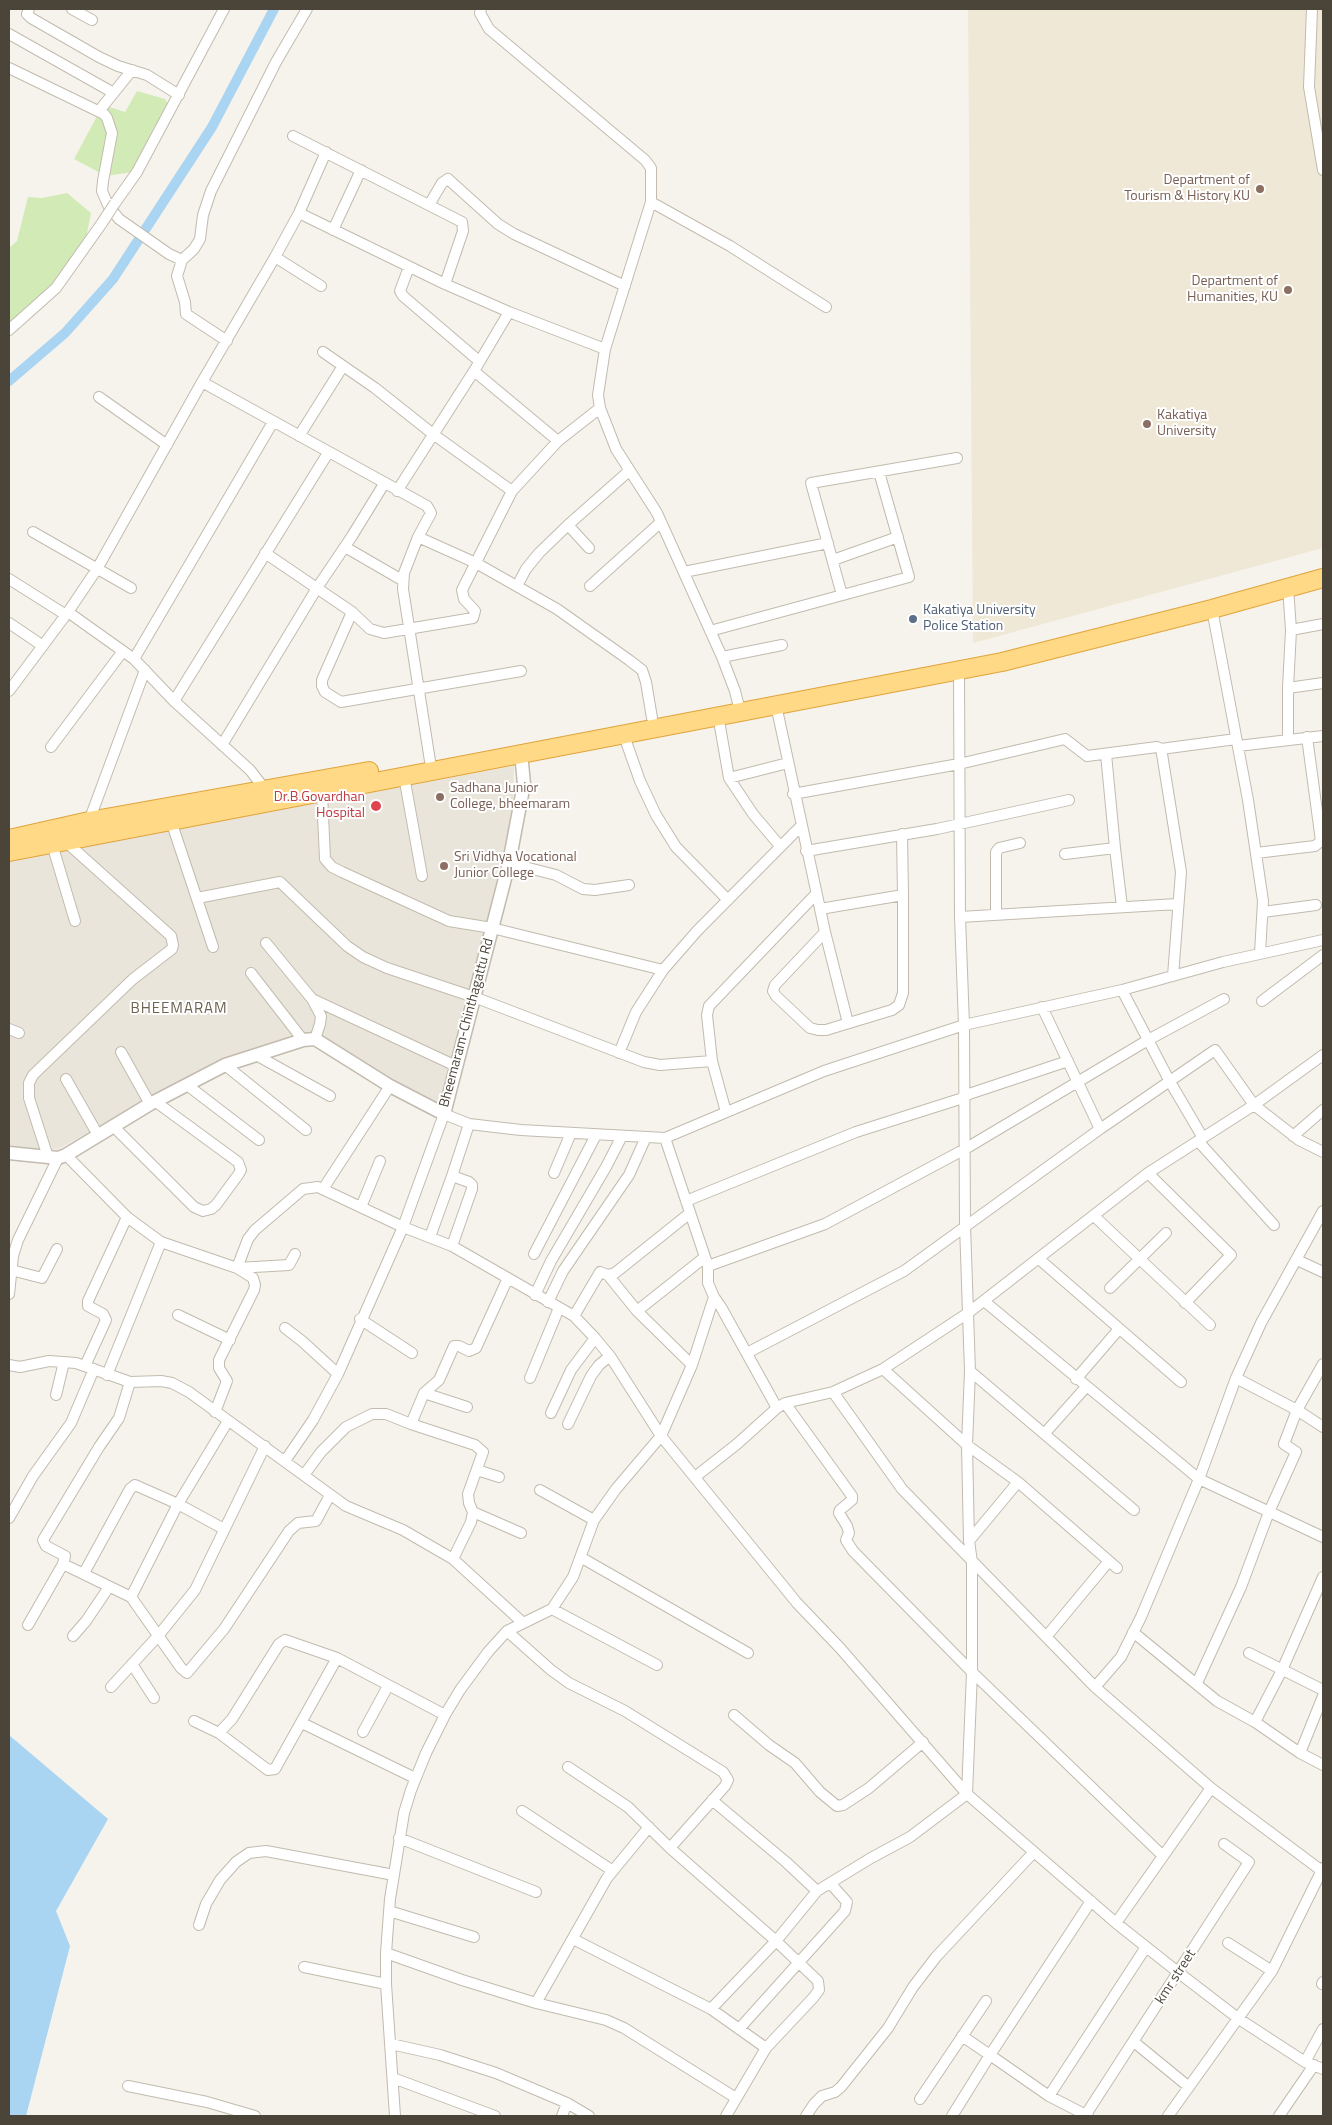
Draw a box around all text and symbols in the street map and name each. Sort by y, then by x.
place label: Department of Tourism & History KU [1124,173,1250,206]
marker: Department of Tourism & History KU [1254,183,1266,195]
place label: Department of Humanities, KU [1187,274,1278,306]
marker: Department of Humanities, KU [1282,284,1294,296]
place label: Kakatiya University [1157,408,1216,441]
marker: Kakatiya University [1141,418,1153,430]
place label: Kakatiya University Police Station [923,603,1036,636]
marker: Kakatiya University Police Station [907,613,919,625]
place label: Sadhana Junior College, bheemaram [450,781,570,814]
place label: Dr.B.Govardhan Hospital [274,790,365,822]
marker: Sadhana Junior College, bheemaram [434,791,446,803]
marker: Dr.B.Govardhan Hospital [369,799,383,813]
place label: Sri Vidhya Vocational Junior College [454,850,577,882]
marker: Sri Vidhya Vocational Junior College [438,860,450,872]
street label: Bheemaram-Chinthagattu Rd [436,937,498,1109]
district label: BHEEMARAM [129,1000,229,1018]
street label: kmr street [1152,1947,1200,2007]

